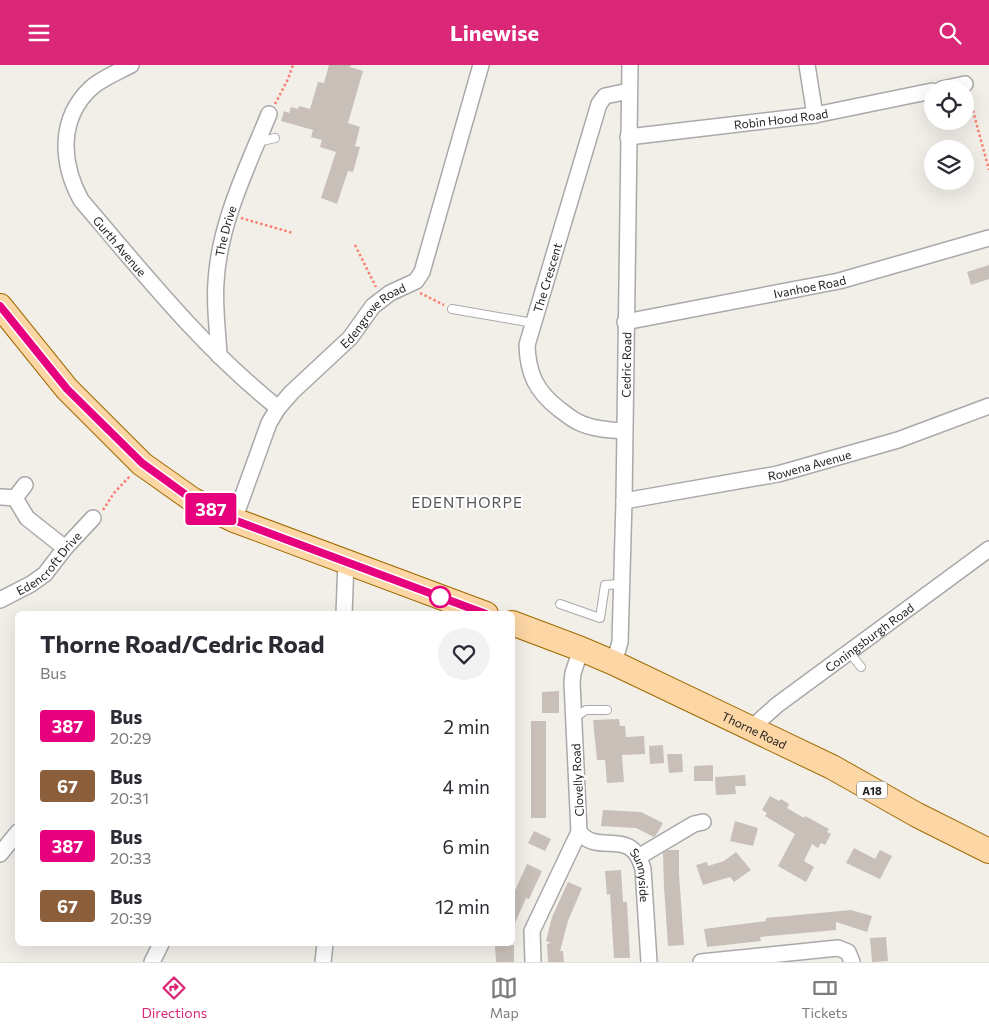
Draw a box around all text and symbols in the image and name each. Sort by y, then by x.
icon: menu [25,19,53,47]
text: Linewise [450,19,539,46]
icon: search [936,19,964,47]
map controls [924,80,974,190]
button: locate [924,80,974,130]
street label: Robin Hood Road [733,105,829,132]
button: layers [924,140,974,190]
street label: The Drive [212,204,239,258]
street label: Gurth Avenue [90,213,149,279]
street label: The Crescent [530,241,564,314]
street label: Ivanhoe Road [772,272,848,300]
street label: Edengrove Road [337,280,408,351]
street label: Cedric Road [618,332,633,398]
street label: Rowena Avenue [767,447,853,483]
line badge: 387 [182,493,240,525]
district label: EDENTHORPE [411,493,523,511]
text: 387 [195,498,227,520]
street label: Edencroft Drive [14,529,84,597]
unlabelled marker [429,586,451,608]
street label: Coningsburgh Road [822,600,916,674]
button: heart [438,628,490,680]
text: Thorne Road/Cedric Road [40,629,324,658]
text: Bus [40,663,67,682]
text: Bus [110,705,142,728]
street label: Thorne Road [720,708,789,751]
text: 387 [52,715,83,737]
text: 2 min [443,715,490,738]
text: 20:29 [110,728,152,747]
street label: Clovelly Road [568,743,586,817]
text: Bus [110,765,142,788]
text: 67 [57,775,78,797]
text: 4 min [443,775,490,798]
road number: A18 [857,781,887,799]
text: 20:31 [110,788,149,807]
text: Bus [110,825,142,848]
text: 387 [52,835,83,857]
text: 6 min [442,835,490,858]
street label: Sunnyside [627,845,652,903]
text: 20:33 [110,848,151,867]
text: Bus [110,885,142,908]
text: 67 [57,895,78,917]
text: 12 min [435,895,490,918]
text: 20:39 [110,908,152,927]
tab: Directions [141,974,207,1021]
tab: Map [490,974,519,1021]
tab: Tickets [801,974,848,1021]

